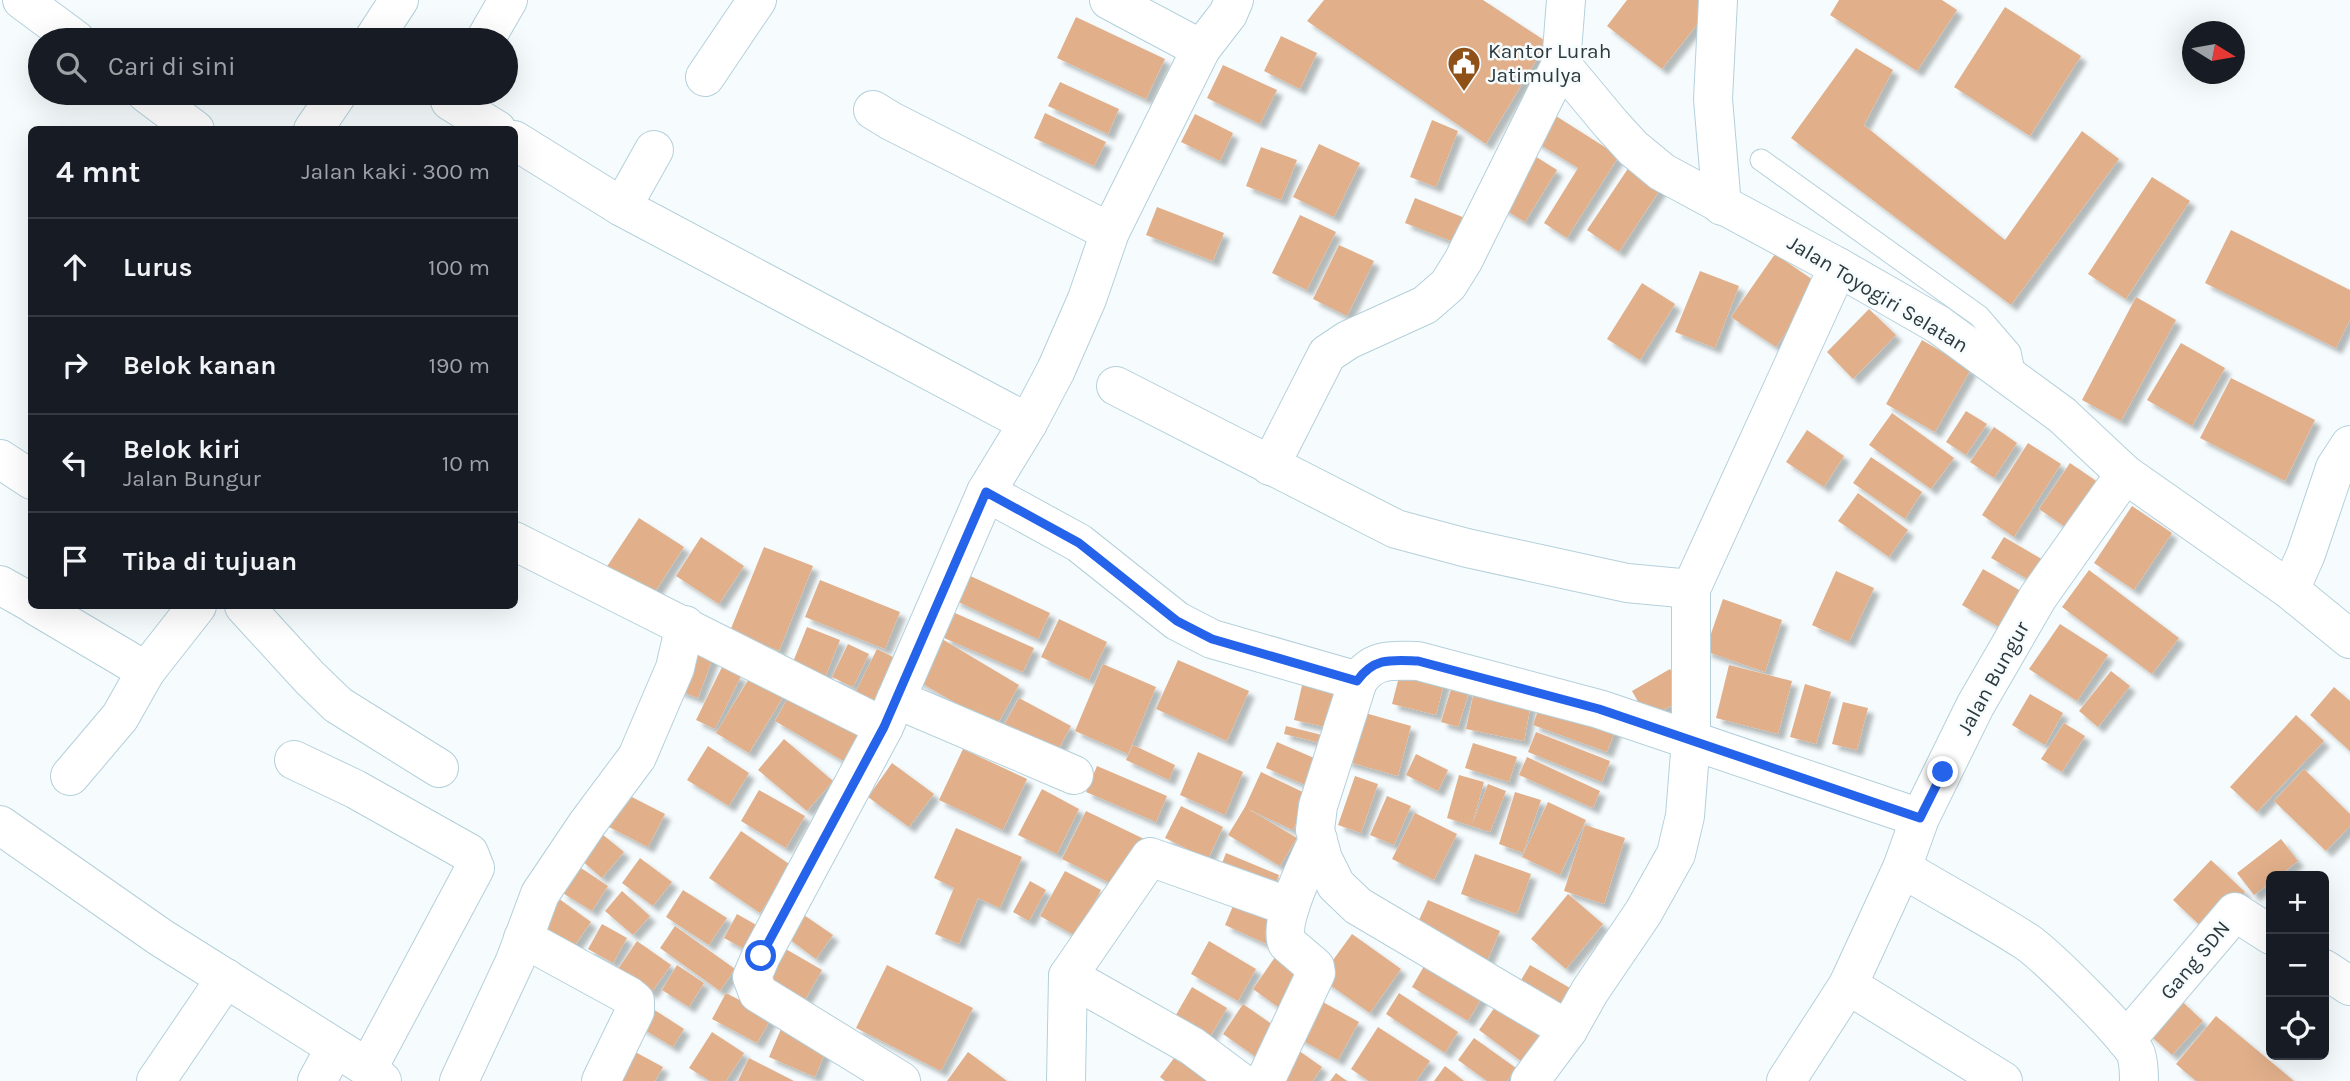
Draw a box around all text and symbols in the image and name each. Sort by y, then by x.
north arrow [2182,21,2245,84]
search box [28,28,518,105]
place label: Kantor Lurah Jatimulya [1488,39,1611,87]
public building icon: Kantor Lurah Jatimulya [1445,44,1483,93]
icon: search [52,48,90,86]
text: Cari di sini [108,51,236,82]
text: 4 mnt [56,154,140,190]
text: Jalan kaki · 300 m [301,158,490,185]
street label: Jalan Toyogiri Selatan [1783,230,1973,358]
icon: ahead [56,248,94,286]
text: Lurus [123,252,192,283]
text: 100 m [428,254,490,281]
icon: right [56,346,94,384]
text: Belok kanan [123,350,276,381]
text: 190 m [428,352,490,379]
text: Belok kiri [123,434,241,465]
icon: left [56,444,94,482]
text: 10 m [442,450,490,477]
text: Jalan Bungur [123,465,261,492]
icon: arrive [56,542,94,580]
text: Tiba di tujuan [123,546,297,577]
street label: Jalan Bungur [1952,617,2034,739]
route end [1927,756,1958,787]
map controls [2266,871,2329,1060]
button: + [2266,871,2329,934]
street label: Gang SDN [2155,916,2235,1004]
button: − [2266,934,2329,997]
route start [745,940,776,971]
button: locate [2266,997,2329,1060]

